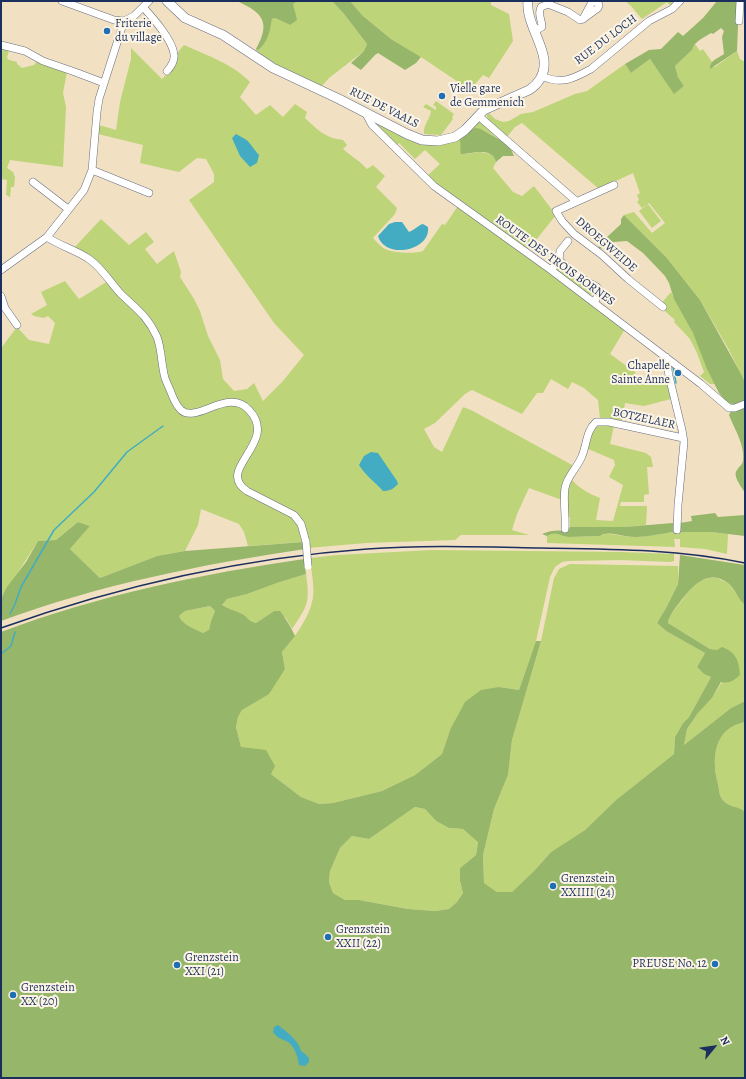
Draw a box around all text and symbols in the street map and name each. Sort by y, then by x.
street label: RUE DU LOCH [572,12,640,68]
place label: Friterie du village [115,17,162,45]
marker: Friterie du village [102,26,112,36]
place label: Vielle gare de Gemmenich [450,82,524,110]
street label: RUE DE VAALS [347,84,421,132]
marker: Vielle gare de Gemmenich [437,91,447,101]
street label: ROUTE DES TROIS BORNES [493,213,617,309]
street label: DROEGWEIDE [572,214,640,276]
place label: Chapelle Sainte Anne [611,359,670,387]
marker: Chapelle Sainte Anne [673,368,683,378]
street label: BOTZELAER [611,405,677,433]
place label: Grenzstein XXIIII (24) [561,872,615,900]
marker: Grenzstein XXIIII (24) [548,881,558,891]
place label: Grenzstein XXII (22) [336,923,390,951]
marker: Grenzstein XXII (22) [323,932,333,942]
place label: Grenzstein XXI (21) [185,951,239,979]
place label: PREUSE No. 12 [632,957,707,971]
marker: PREUSE No. 12 [710,959,720,969]
marker: Grenzstein XXI (21) [172,960,182,970]
place label: Grenzstein XX (20) [21,981,75,1009]
marker: Grenzstein XX (20) [8,990,18,1000]
north arrow [694,1027,734,1067]
text: N [716,1034,733,1048]

